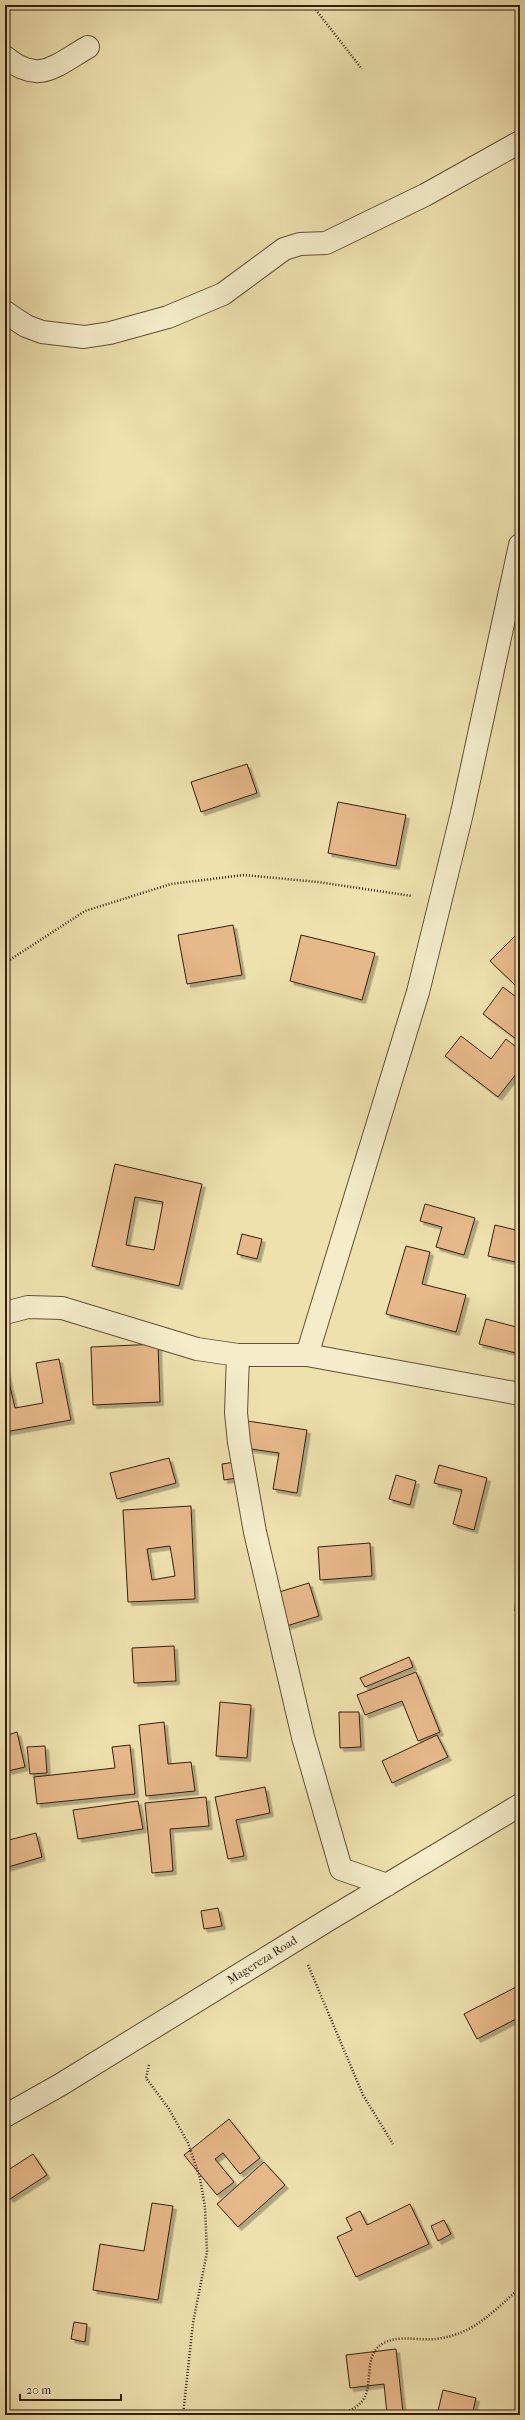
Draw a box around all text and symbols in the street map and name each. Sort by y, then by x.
street label: Magereza Road [224,1933,300,1987]
scale bar [20,2376,121,2402]
text: 20 m [26,2383,51,2397]

